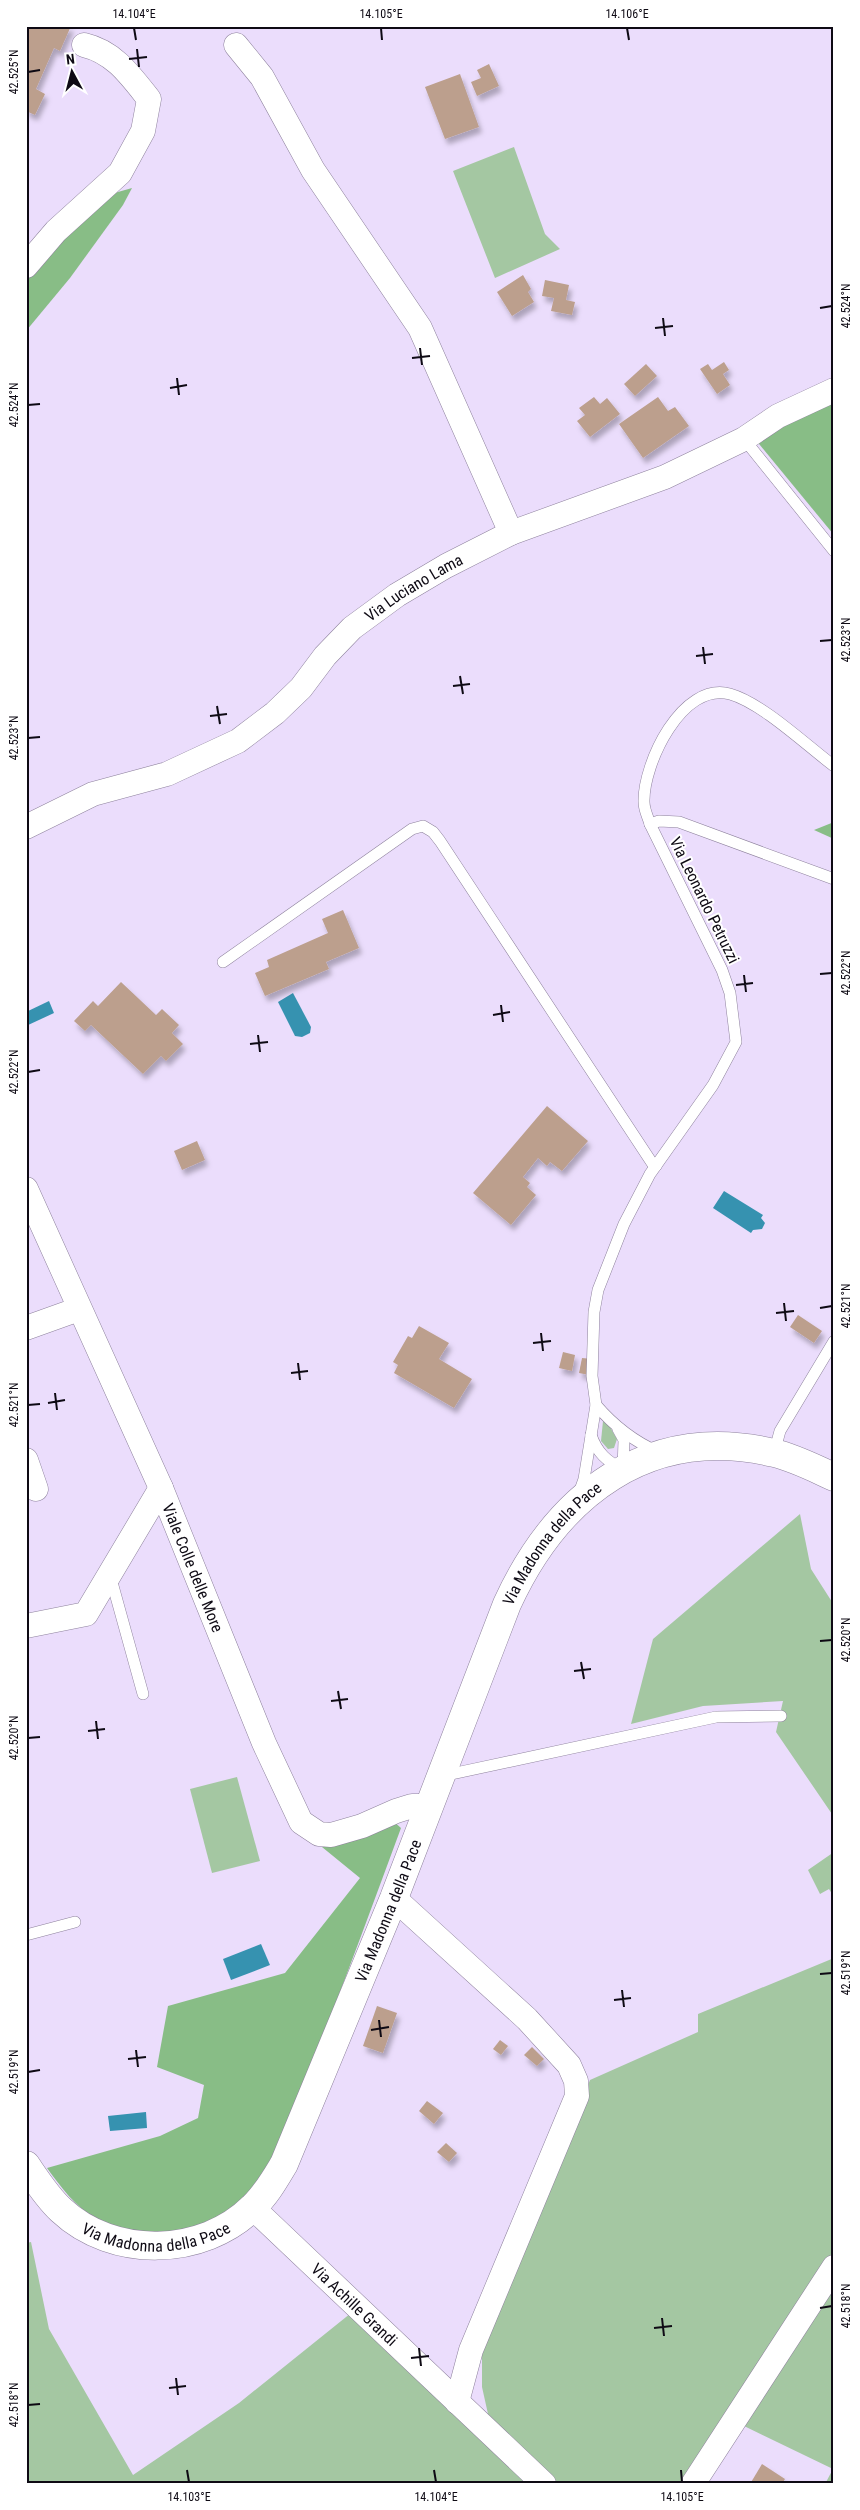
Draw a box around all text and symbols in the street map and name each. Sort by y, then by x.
text: 14.104°E [112,7,156,21]
text: 14.105°E [359,7,403,21]
text: 14.106°E [605,7,649,21]
north arrow [48,48,98,98]
text: 42.525°N [7,50,21,94]
text: N [65,51,76,68]
text: 42.524°N [839,284,853,328]
text: 42.524°N [7,383,21,427]
street label: Via Luciano Lama [361,550,466,625]
text: 42.523°N [839,618,853,662]
text: 42.523°N [7,716,21,760]
street label: Via Leonardo Petruzzi [666,834,743,967]
text: 42.522°N [839,951,853,995]
text: 42.522°N [7,1050,21,1094]
text: 42.521°N [839,1284,853,1328]
text: 42.521°N [7,1383,21,1427]
street label: Via Madonna della Pace [499,1478,605,1608]
street label: Viale Colle delle More [158,1501,227,1635]
text: 42.520°N [839,1618,853,1662]
text: 42.520°N [7,1716,21,1760]
street label: Via Madonna della Pace [351,1837,426,1985]
text: 42.519°N [839,1951,853,1995]
text: 42.519°N [7,2050,21,2094]
street label: Via Madonna della Pace [80,2211,232,2231]
text: Via Madonna della Pace [78,2218,233,2256]
street label: Via Achille Grandi [307,2259,401,2350]
text: 42.518°N [839,2284,853,2328]
text: 42.518°N [7,2383,21,2427]
text: 14.103°E [167,2490,211,2504]
text: 14.104°E [414,2490,458,2504]
text: 14.105°E [660,2490,704,2504]

